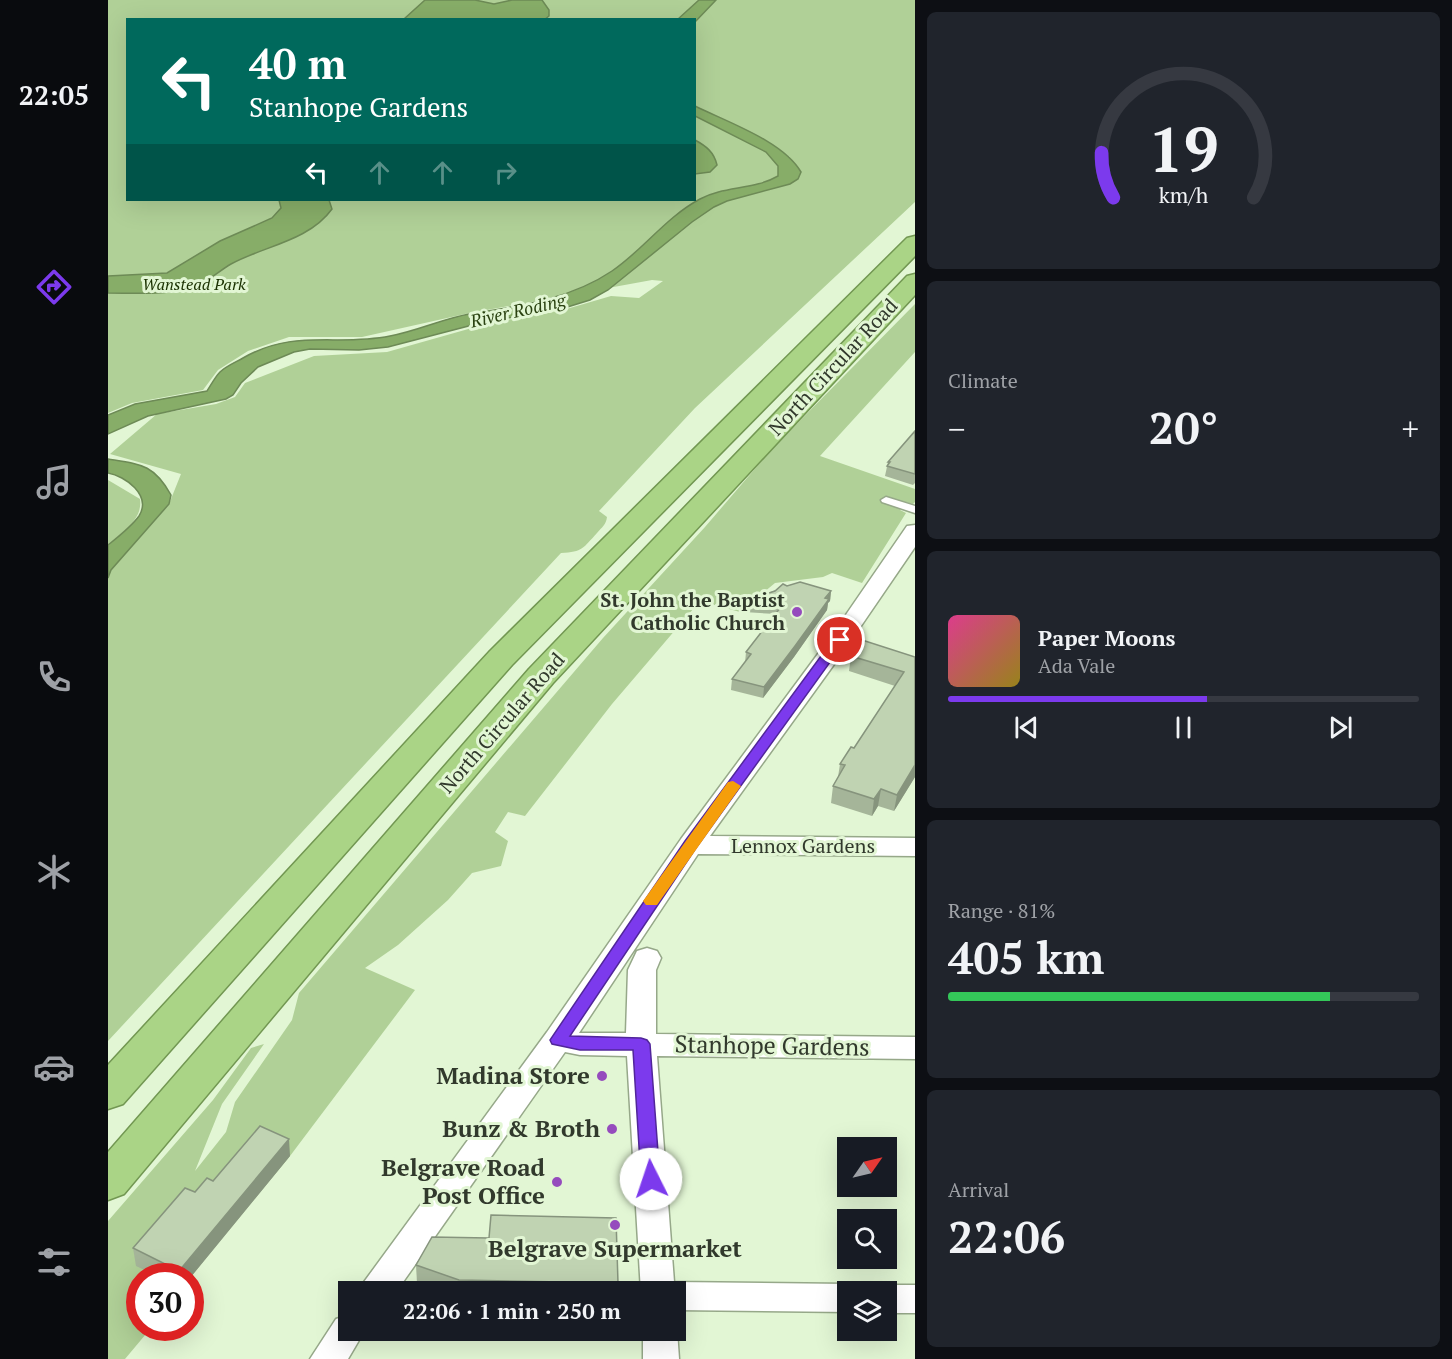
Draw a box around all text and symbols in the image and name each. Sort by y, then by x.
text: 40 m [249,35,347,91]
icon: left [150,42,228,120]
text: 22:05 [19,77,89,113]
text: Stanhope Gardens [249,89,468,125]
text: 19 [1148,107,1219,190]
icon: left [300,156,333,189]
icon: ahead [363,156,396,189]
icon: ahead [426,156,459,189]
icon: right [489,156,522,189]
text: km/h [1159,181,1209,209]
icon: directions [33,266,75,308]
park label: Wanstead Park [142,273,246,295]
water label: River Roding [467,287,569,333]
street label: North Circular Road [762,292,903,441]
text: Climate [948,367,1018,394]
text: 20° [1149,397,1218,457]
text: − [948,407,966,450]
text: + [1401,407,1419,450]
icon: music [33,461,75,503]
place label: St. John the Baptist Catholic Church [600,586,785,636]
marker: St. John the Baptist Catholic Church [790,605,804,619]
pin [814,614,865,665]
icon: arrive [823,623,856,656]
text: Paper Moons [1038,623,1176,652]
street label: North Circular Road [433,647,570,799]
text: Ada Vale [1038,652,1115,679]
icon: phone [33,656,75,698]
icon: previous [1010,711,1043,744]
icon: pause [1167,711,1200,744]
icon: next [1324,711,1357,744]
street label: Lennox Gardens [731,832,875,859]
icon: climate [33,851,75,893]
text: Range · 81% [948,897,1055,924]
text: 405 km [948,927,1104,987]
street label: Stanhope Gardens [674,1027,870,1063]
icon: car [33,1046,75,1088]
place label: Madina Store [436,1059,590,1091]
marker: Madina Store [595,1069,609,1083]
place label: Bunz & Broth [442,1112,601,1144]
marker: Bunz & Broth [605,1122,619,1136]
north arrow [837,1137,897,1197]
map controls [837,1137,897,1341]
position arrow [619,1147,683,1211]
place label: Belgrave Road Post Office [381,1151,546,1211]
marker: Belgrave Road Post Office [550,1175,564,1189]
text: Arrival [948,1176,1009,1203]
text: 22:06 [948,1206,1065,1266]
button: search [837,1209,897,1269]
marker: Belgrave Supermarket [608,1218,622,1232]
place label: Belgrave Supermarket [488,1232,742,1264]
icon: filters [33,1241,75,1283]
speed limit sign: 30 [126,1263,204,1341]
button: layers [837,1281,897,1341]
text: 22:06 · 1 min · 250 m [403,1296,621,1325]

